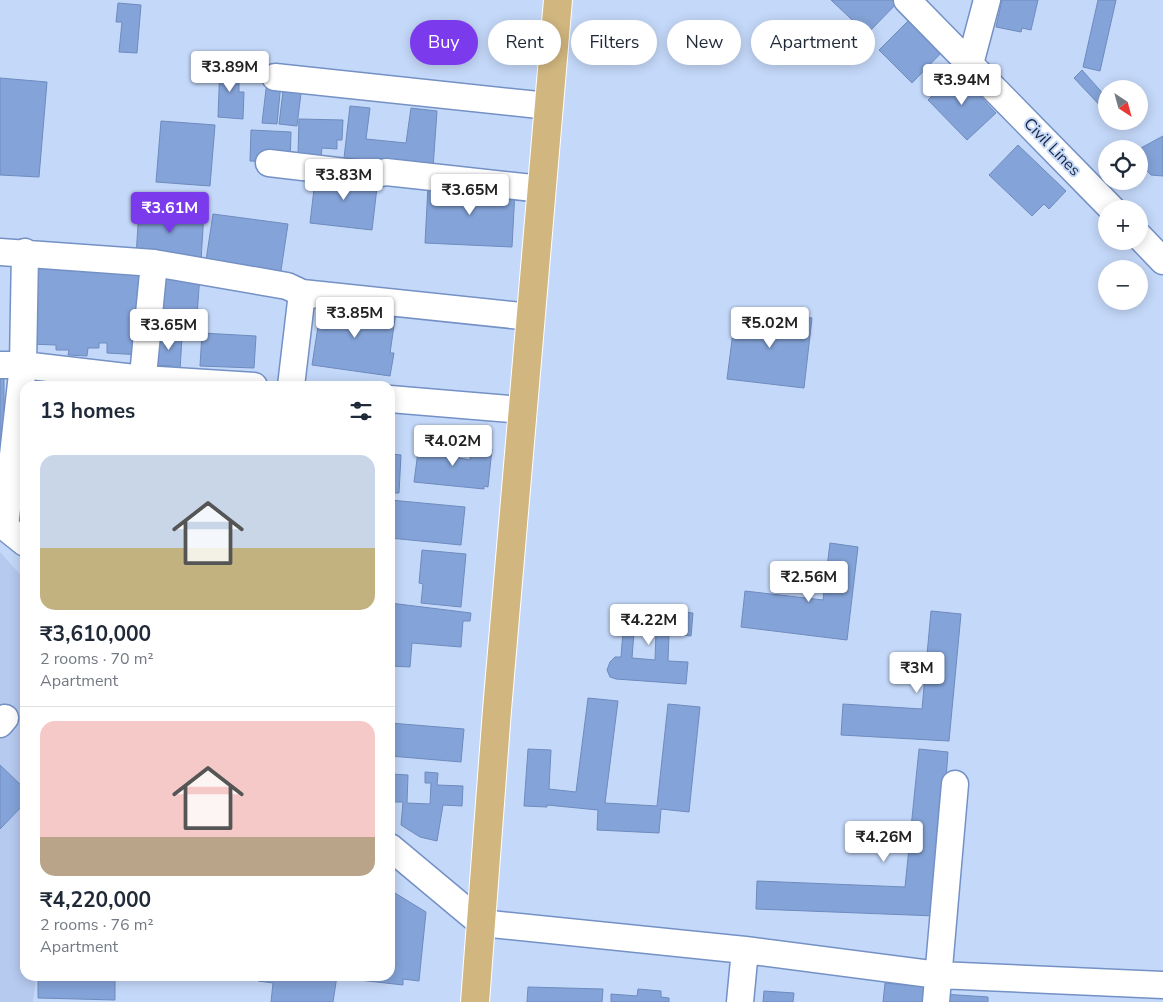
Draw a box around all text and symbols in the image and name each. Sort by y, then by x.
chip: Buy [410,20,478,65]
chip: Rent [488,20,561,65]
chip: Filters [571,20,657,65]
chip: New [667,20,741,65]
chip: Apartment [751,20,875,65]
pin: ₹3.89M [189,51,271,93]
text: ₹3.89M [202,56,258,78]
pin: ₹3.94M [921,64,1003,106]
text: ₹3.94M [934,69,990,91]
north arrow [1098,80,1148,130]
map controls [1098,80,1148,310]
street label: Civil Lines [1019,113,1085,181]
button: locate [1098,140,1148,190]
pin: ₹3.83M [303,158,385,201]
text: ₹3.83M [316,164,372,186]
pin: ₹3.65M [429,174,511,216]
text: ₹3.65M [442,179,498,201]
pin: ₹3.61M [129,192,211,234]
text: ₹3.61M [142,197,198,219]
button: + [1098,200,1148,250]
button: − [1098,260,1148,310]
pin: ₹3.85M [314,296,396,339]
text: ₹3.85M [327,302,383,324]
pin: ₹5.02M [729,306,811,349]
pin: ₹3.65M [128,308,210,351]
text: ₹5.02M [742,312,798,334]
text: ₹3.65M [141,314,197,336]
text: 13 homes [40,397,135,425]
icon: filters [347,397,375,425]
pin: ₹4.02M [412,424,494,467]
text: ₹4.02M [425,430,481,452]
icon: home [163,488,253,578]
pin: ₹2.56M [768,560,850,603]
text: ₹2.56M [781,566,837,588]
pin: ₹4.22M [608,604,690,646]
text: ₹4.22M [621,609,677,631]
text: ₹3,610,000 [40,620,151,648]
text: 2 rooms · 70 m² [40,648,153,670]
pin: ₹3M [893,652,941,694]
text: ₹3M [900,657,934,679]
text: Apartment [40,670,118,692]
icon: home [163,753,253,843]
pin: ₹4.26M [843,820,925,863]
text: ₹4.26M [856,826,912,848]
text: ₹4,220,000 [40,886,151,914]
text: 2 rooms · 76 m² [40,914,153,936]
text: Apartment [40,936,118,958]

